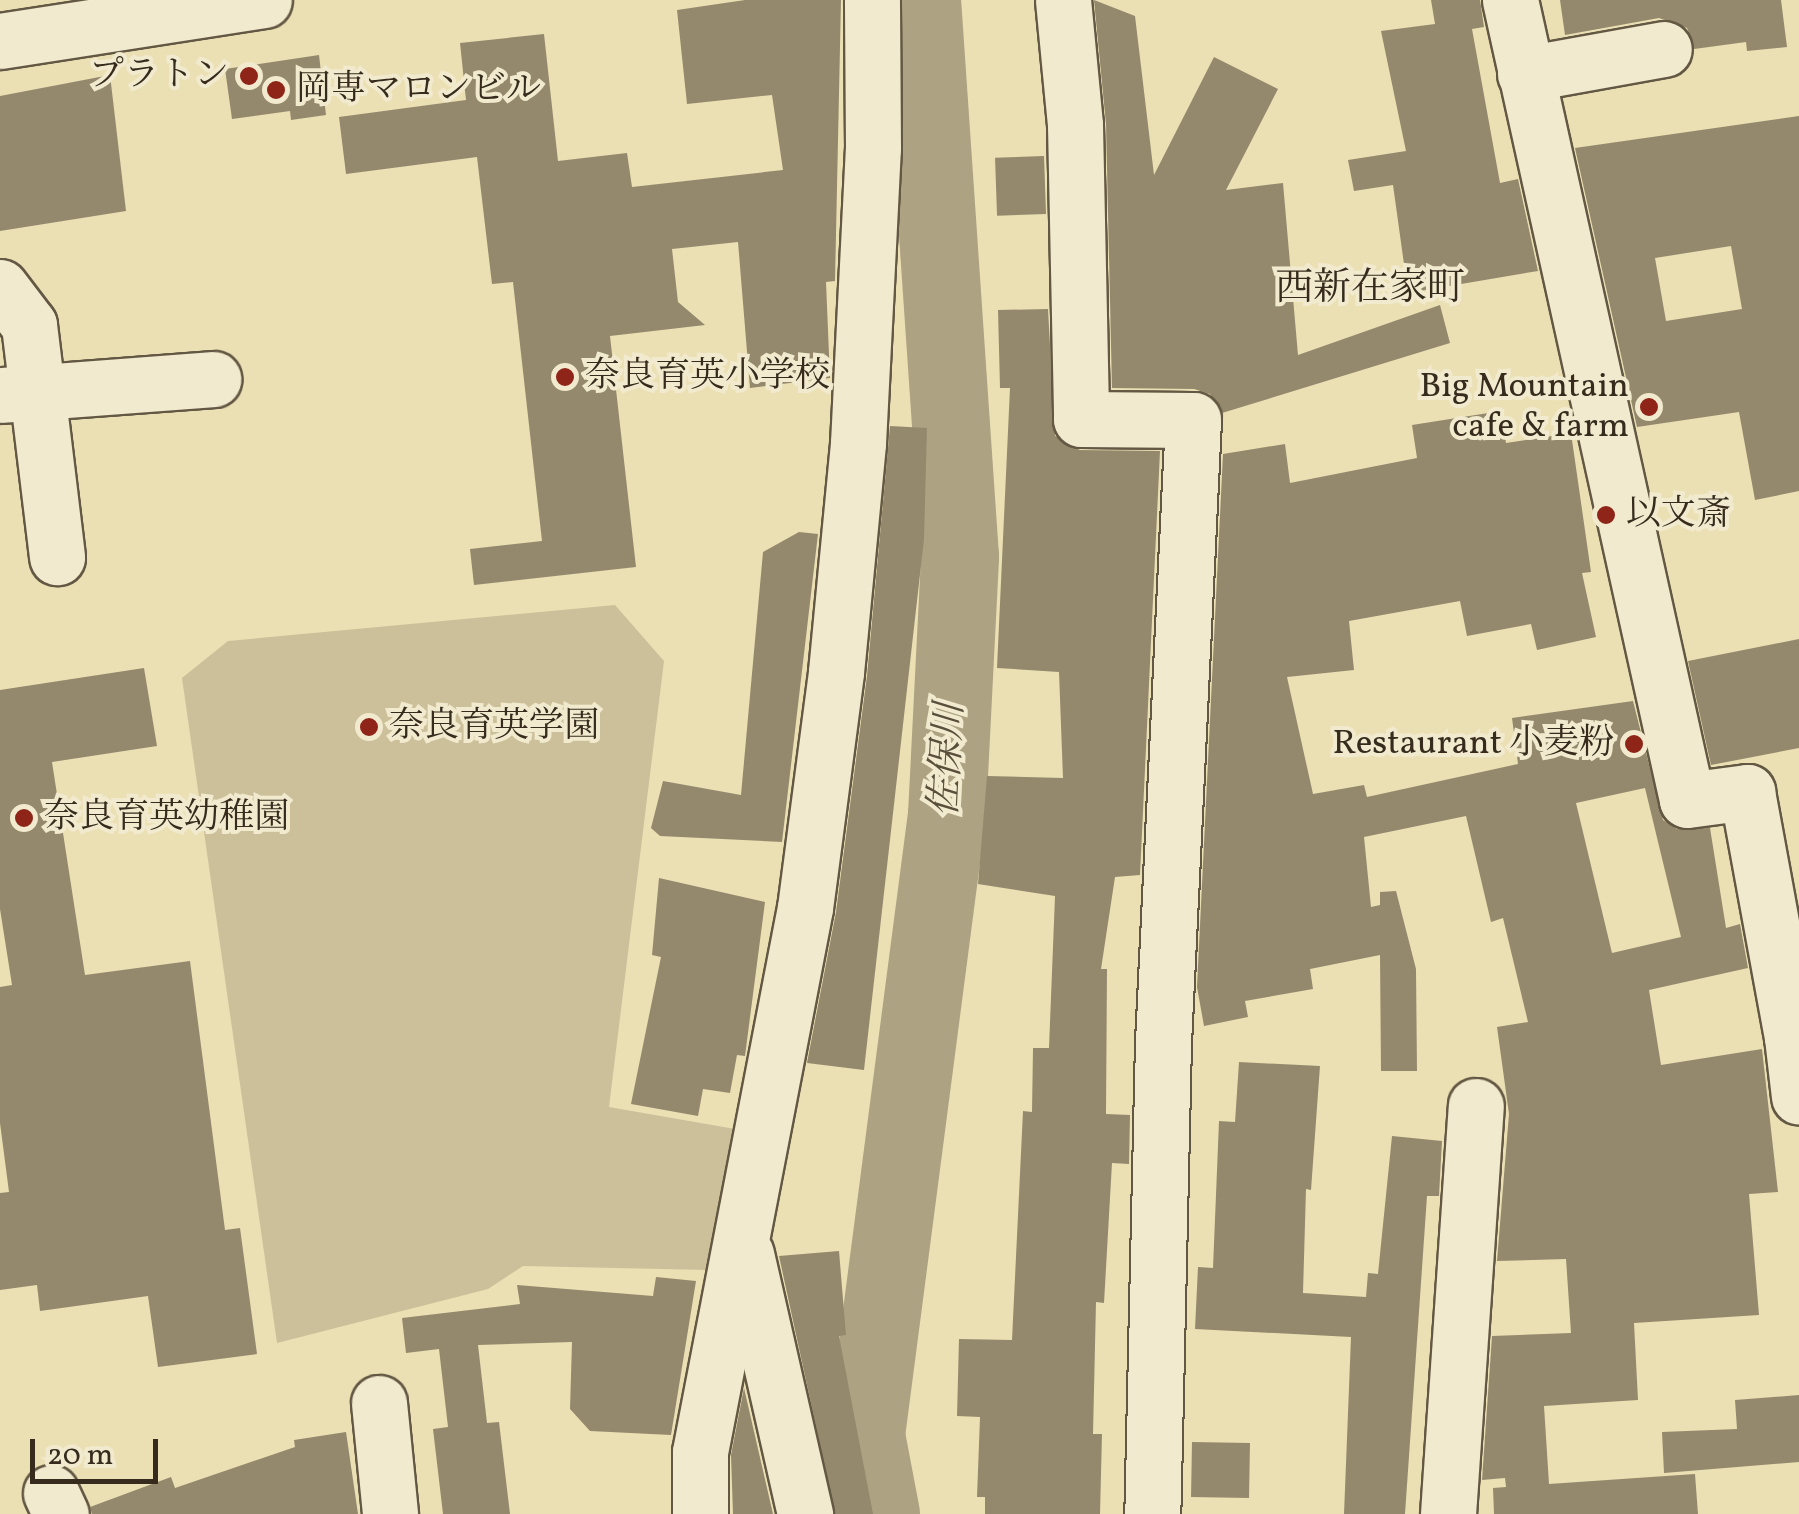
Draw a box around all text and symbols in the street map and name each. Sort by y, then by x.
place label: プラトン [89,55,229,97]
marker: プラトン [238,65,260,87]
place label: 岡専マロンビル [296,69,541,111]
marker: 岡専マロンビル [265,79,287,101]
district label: 西新在家町 [1275,267,1465,313]
place label: 奈良育英小学校 [585,356,830,398]
marker: 奈良育英小学校 [554,366,576,388]
place label: Big Mountain cafe & farm [1419,366,1629,448]
marker: Big Mountain cafe & farm [1638,396,1660,418]
place label: 以文斎 [1626,494,1731,536]
marker: 以文斎 [1595,504,1617,526]
water label: 佐保川 [923,702,975,818]
place label: 奈良育英学園 [389,706,599,748]
marker: 奈良育英学園 [358,716,380,738]
place label: Restaurant 小麦粉 [1332,723,1614,765]
marker: Restaurant 小麦粉 [1623,733,1645,755]
place label: 奈良育英幼稚園 [44,797,289,839]
marker: 奈良育英幼稚園 [13,807,35,829]
scale bar [35,1419,162,1481]
text: 20 m [47,1435,113,1477]

